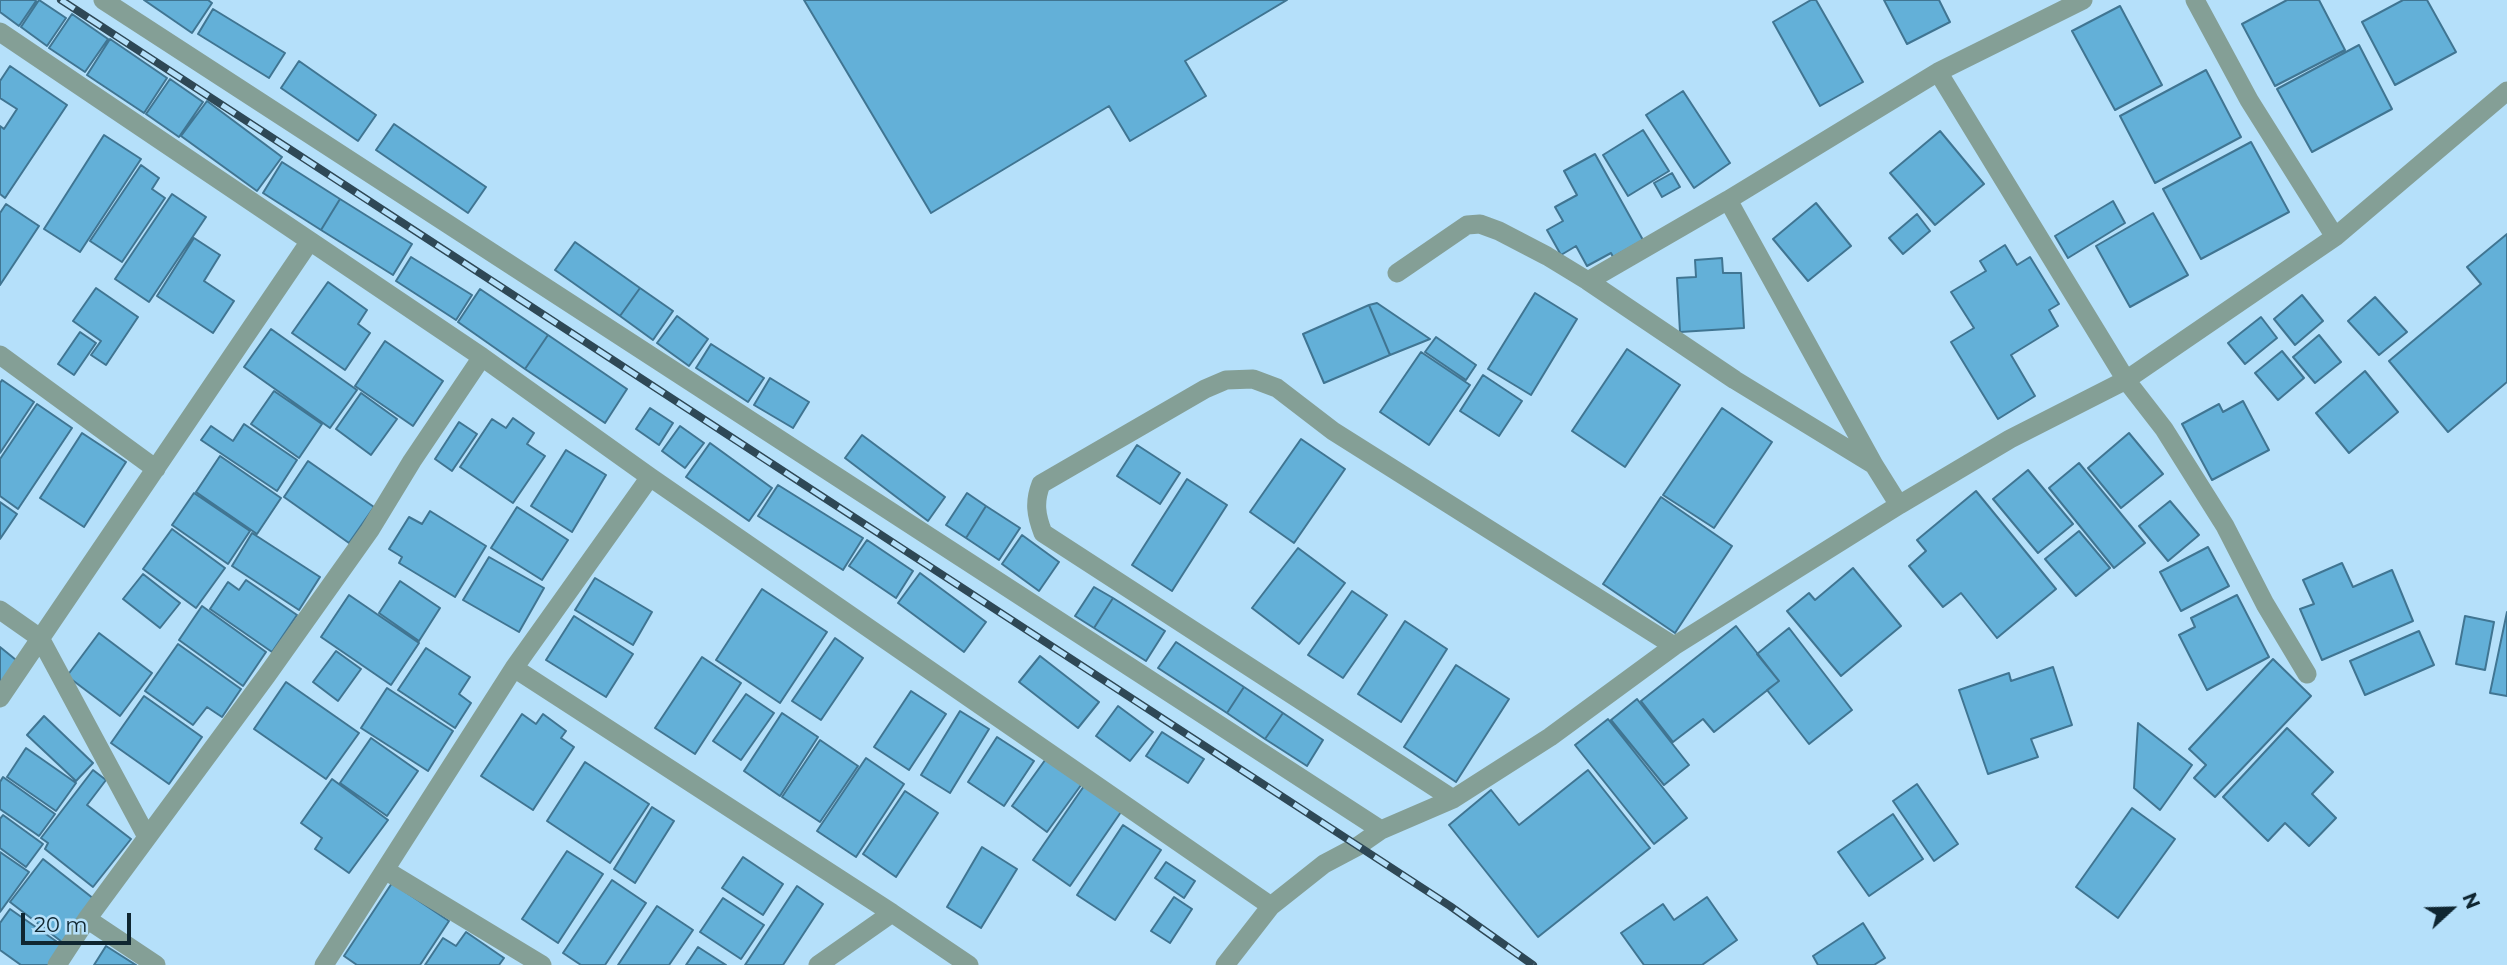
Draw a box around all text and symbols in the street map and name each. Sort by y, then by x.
north arrow [2416,874,2486,944]
text: N [2457,890,2484,912]
scale bar [24,898,135,942]
text: 20 m [34,912,88,937]

